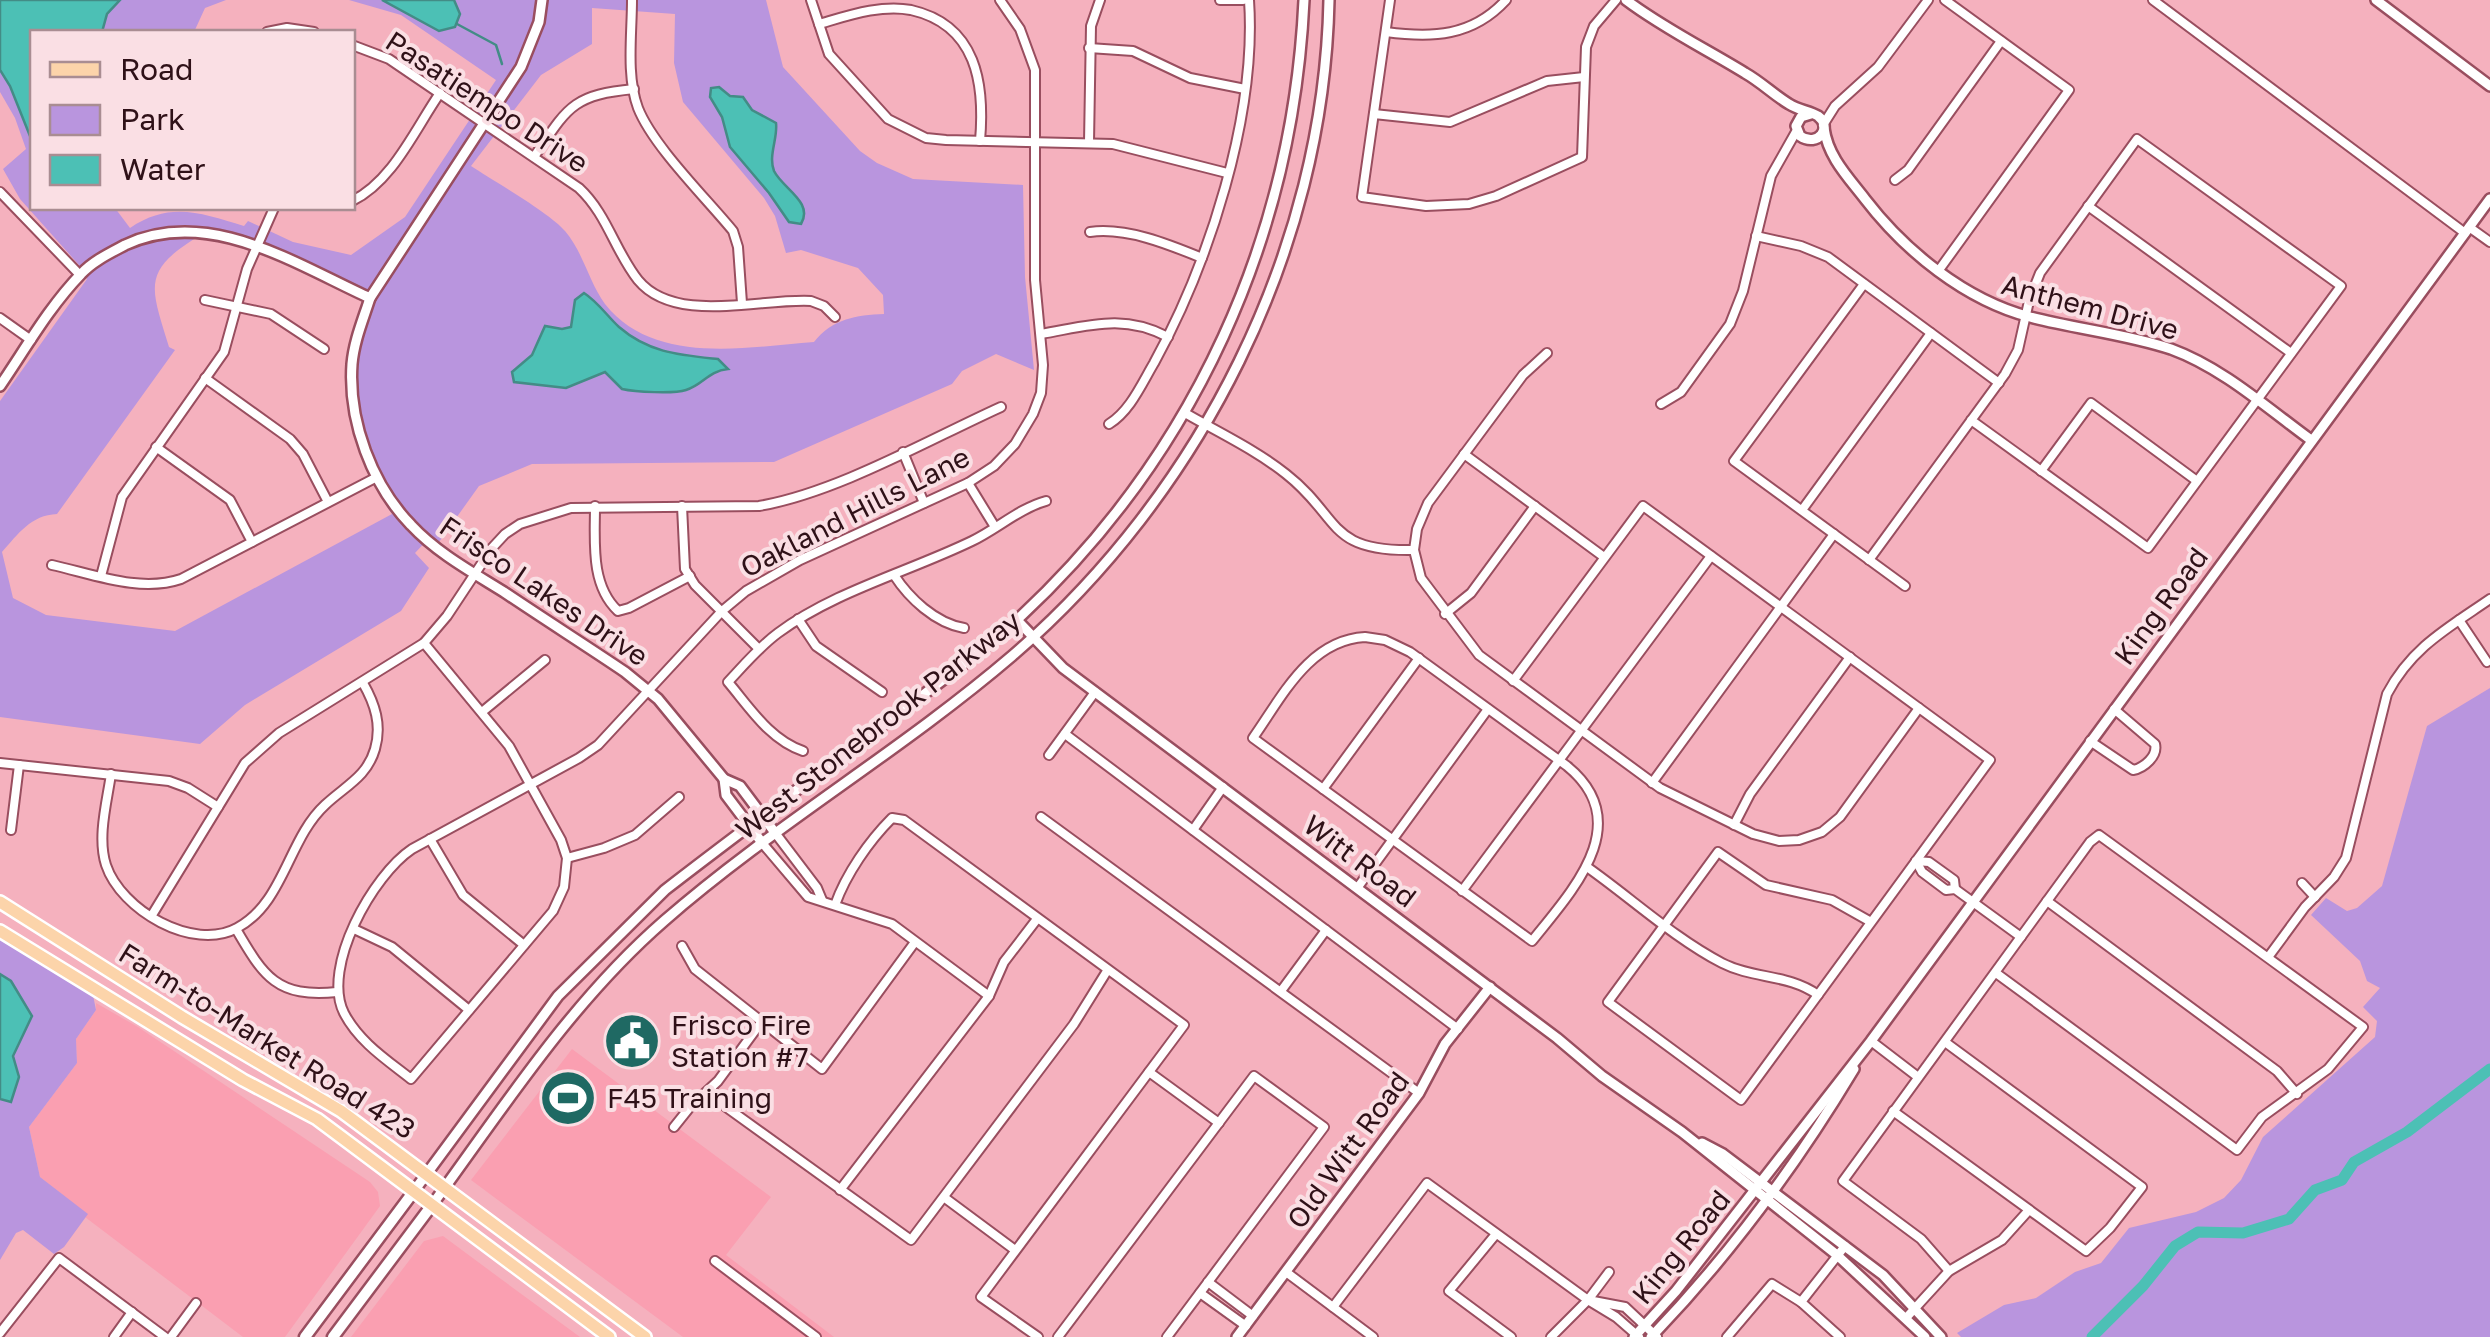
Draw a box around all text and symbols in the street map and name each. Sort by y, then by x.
street label: Pasatiempo Drive [380,24,595,179]
legend [30,30,355,210]
text: Road [120,51,194,87]
text: Park [120,101,185,137]
text: Water [120,151,206,187]
street label: Anthem Drive [1998,267,2182,346]
street label: Oakland Hills Lane [735,440,975,584]
street label: Frisco Lakes Drive [434,509,655,672]
street label: King Road [2107,541,2214,671]
street label: West Stonebrook Parkway [729,603,1027,846]
street label: Witt Road [1298,808,1423,914]
street label: Farm-to-Market Road 423 [113,936,421,1145]
place label: Frisco Fire Station #7 [671,1008,811,1073]
public building icon: Frisco Fire Station #7 [602,1011,662,1071]
street label: Old Witt Road [1280,1065,1416,1235]
sports icon: F45 Training [538,1068,598,1128]
place label: F45 Training [607,1081,772,1114]
street label: King Road [1625,1183,1737,1310]

